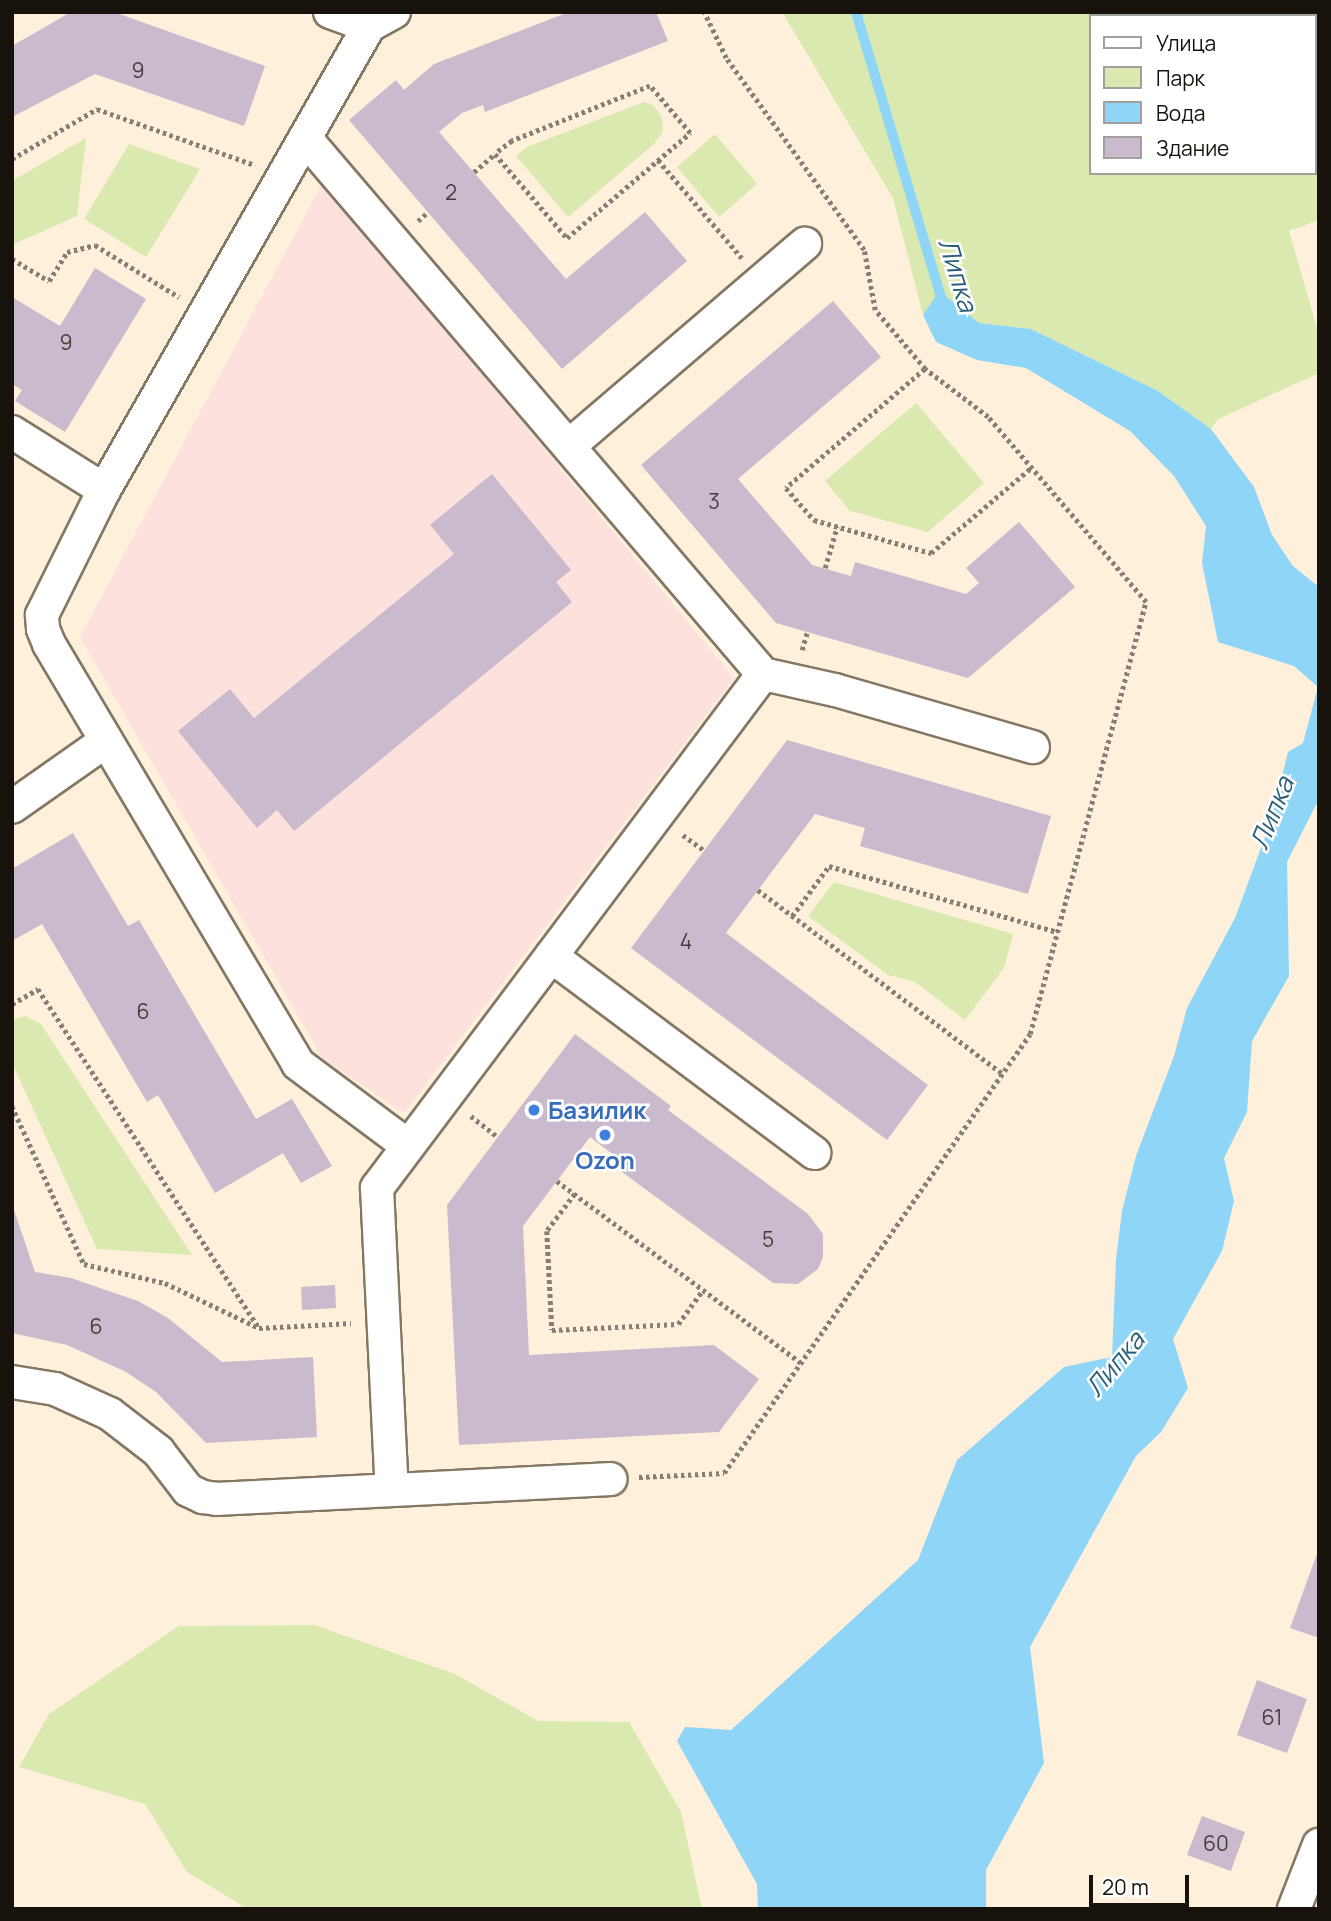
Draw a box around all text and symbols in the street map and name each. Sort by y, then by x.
legend [1090,14,1317,175]
text: Улица [1156,29,1216,57]
house number: 9 [131,57,145,83]
text: Парк [1156,64,1205,92]
text: Вода [1156,99,1206,127]
text: Здание [1156,134,1229,162]
house number: 2 [445,179,457,205]
water label: Липка [932,235,984,315]
house number: 9 [59,329,73,355]
house number: 3 [708,488,720,514]
water label: Липка [1243,772,1301,854]
house number: 4 [680,928,692,954]
house number: 6 [136,998,150,1024]
place label: Базилик [548,1096,646,1124]
marker: Базилик [526,1102,542,1118]
marker: Ozon [597,1127,613,1143]
place label: Ozon [575,1146,635,1174]
house number: 5 [762,1226,774,1252]
house number: 6 [89,1313,103,1339]
water label: Липка [1079,1325,1151,1403]
house number: 61 [1262,1704,1282,1730]
house number: 60 [1203,1830,1229,1856]
scale bar [1093,1862,1193,1906]
text: 20 m [1102,1873,1149,1901]

